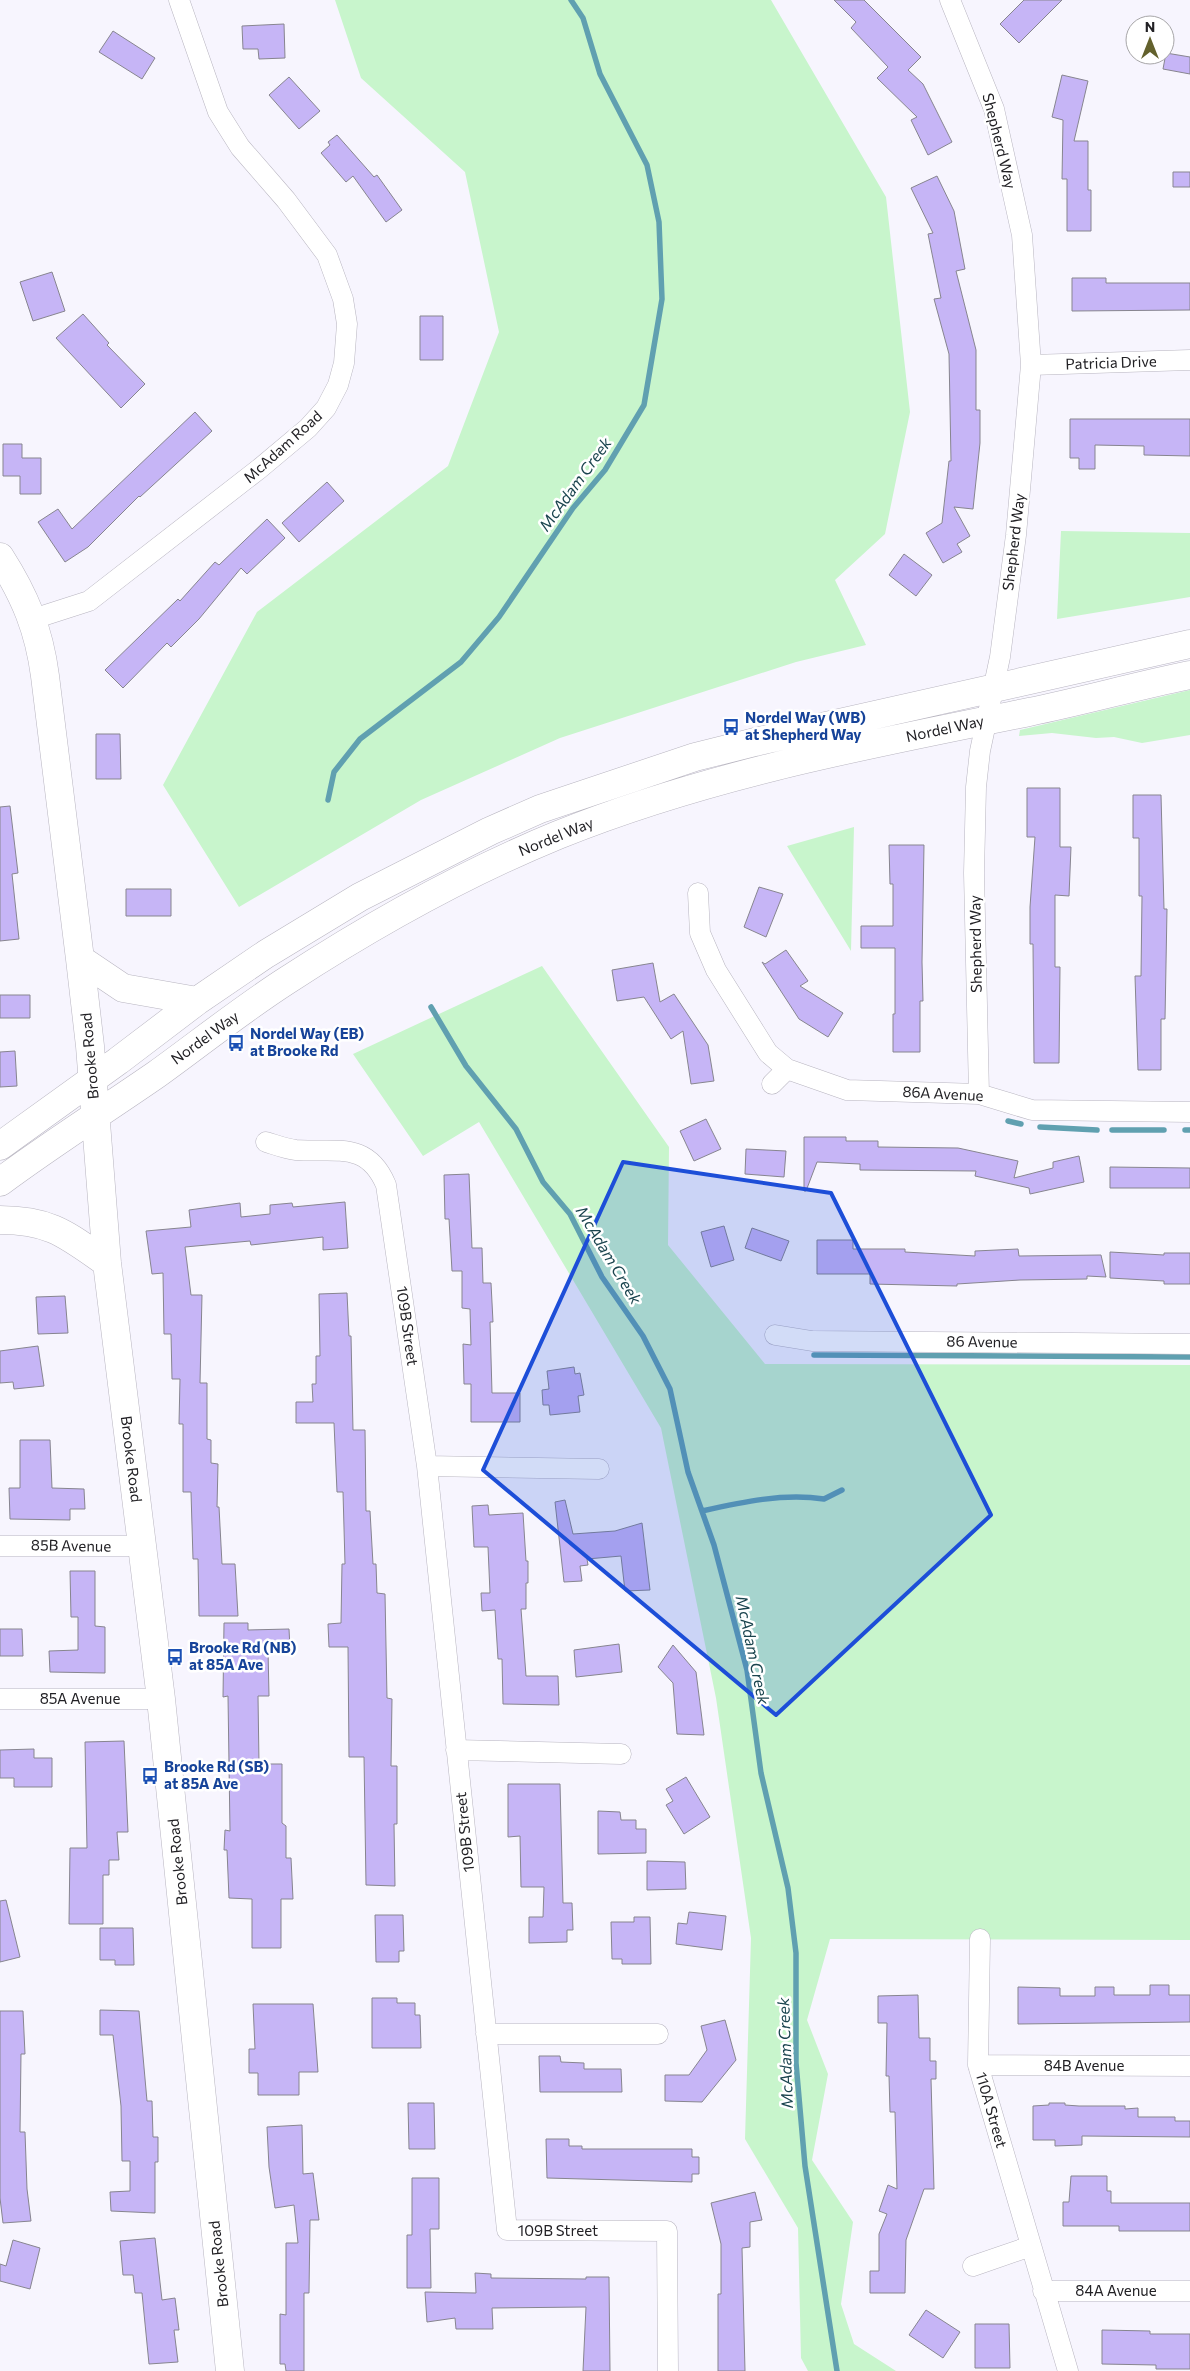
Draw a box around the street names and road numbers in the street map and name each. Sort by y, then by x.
street label: Shepherd Way [979,91,1021,191]
street label: Patricia Drive [1065,351,1157,373]
street label: McAdam Road [239,406,325,486]
street label: Shepherd Way [998,492,1028,592]
street label: Nordel Way [904,711,986,745]
street label: Nordel Way [516,813,596,859]
street label: Shepherd Way [965,895,985,993]
street label: Nordel Way [167,1006,242,1068]
street label: Brooke Road [76,1012,102,1100]
street label: 86A Avenue [902,1082,984,1104]
street label: 109B Street [393,1285,422,1367]
street label: 86 Avenue [946,1331,1018,1351]
street label: Brooke Road [118,1415,146,1503]
street label: 85B Avenue [31,1535,111,1555]
street label: 85A Avenue [40,1689,120,1707]
street label: 109B Street [451,1791,477,1873]
street label: Brooke Road [164,1818,191,1906]
street label: 84B Avenue [1044,2056,1124,2074]
street label: 110A Street [973,2070,1011,2150]
street label: Brooke Road [205,2220,232,2308]
street label: 109B Street [518,2221,598,2239]
street label: 84A Avenue [1075,2281,1157,2299]

